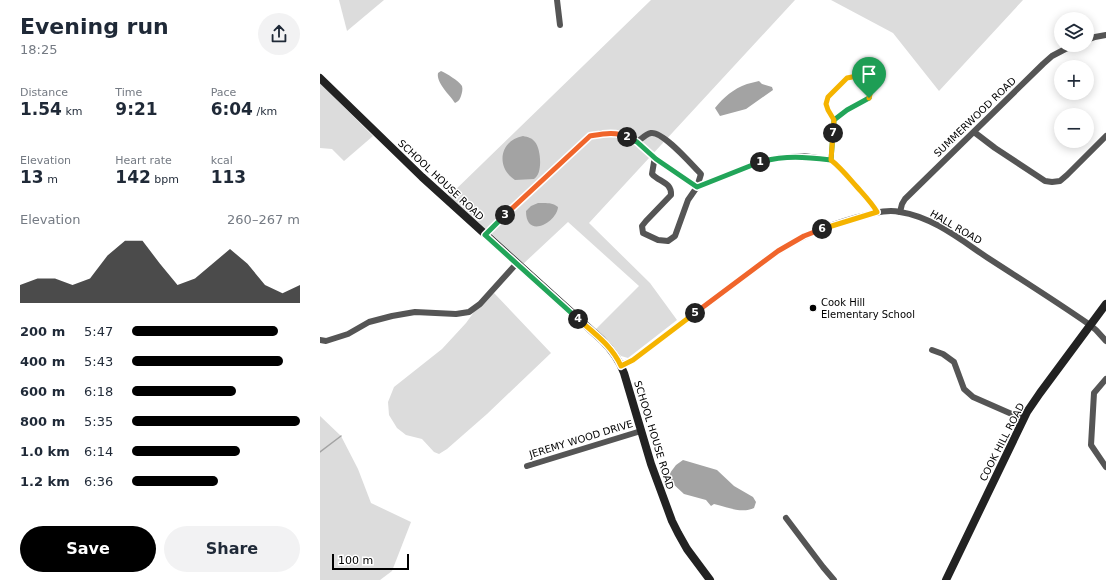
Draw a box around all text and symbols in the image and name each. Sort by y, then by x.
map controls [1054,12,1094,148]
button: layers [1054,12,1094,52]
button: share [258,13,300,55]
text: Evening run [20,14,169,39]
text: 18:25 [20,42,57,57]
pin [852,57,886,98]
button: + [1054,60,1094,100]
icon: arrive [858,63,880,85]
street label: SUMMERWOOD ROAD [932,75,1018,159]
text: Distance [20,86,68,99]
text: Time [115,86,142,99]
text: Pace [211,86,236,99]
text: 1.54 [20,99,62,119]
text: 9:21 [115,99,158,119]
text: 6:04 [211,99,253,119]
text: km [62,105,83,118]
text: /km [253,105,277,118]
button: − [1054,108,1094,148]
pin: 7 [823,123,843,143]
text: 7 [829,126,837,139]
pin: 2 [617,127,637,147]
text: 2 [623,130,631,143]
street label: SCHOOL HOUSE ROAD [396,137,486,223]
pin: 1 [750,152,770,172]
text: Elevation [20,154,71,167]
text: Heart rate [115,154,172,167]
text: kcal [211,154,233,167]
text: 1 [756,155,764,168]
text: 13 [20,167,44,187]
text: 142 [115,167,151,187]
text: 113 [211,167,246,187]
text: m [44,173,58,186]
text: bpm [151,173,179,186]
pin: 3 [495,205,515,225]
text: 3 [501,208,509,221]
street label: HALL ROAD [928,208,984,246]
text: Elevation [20,212,80,227]
text: 260–267 m [227,212,300,227]
pin: 6 [812,219,832,239]
text: 6 [818,222,826,235]
place label: Cook Hill Elementary School [821,297,915,320]
pin: 5 [685,303,705,323]
marker: Cook Hill Elementary School [808,303,818,313]
text: 5 [691,306,699,319]
pin: 4 [568,309,588,329]
text: 4 [574,312,582,325]
text: 200 m [20,324,65,339]
text: 5:47 [84,324,113,339]
text: 400 m [20,354,65,369]
text: 5:43 [84,354,113,369]
street label: SCHOOL HOUSE ROAD [632,379,676,491]
text: 600 m [20,384,65,399]
text: 6:18 [84,384,113,399]
street label: COOK HILL ROAD [977,401,1027,483]
text: 800 m [20,414,65,429]
text: 5:35 [84,414,113,429]
street label: JEREMY WOOD DRIVE [527,418,634,460]
text: 1.0 km [20,444,70,459]
text: 6:14 [84,444,113,459]
text: 1.2 km [20,474,70,489]
text: 6:36 [84,474,113,489]
button: Save [20,526,156,572]
button: Share [164,526,300,572]
scale bar [332,552,409,571]
text: 100 m [338,554,373,567]

